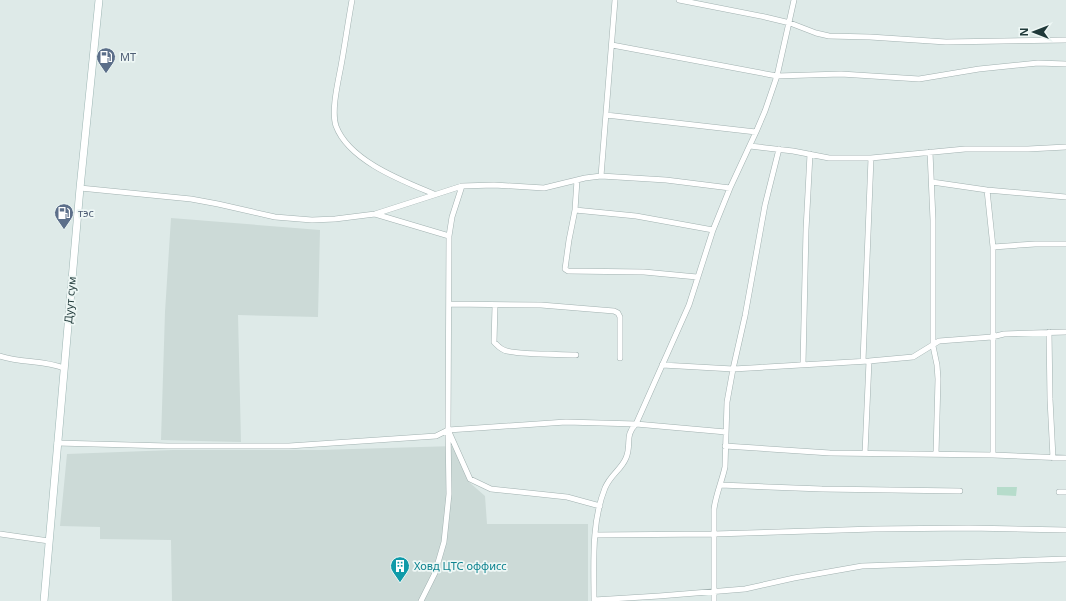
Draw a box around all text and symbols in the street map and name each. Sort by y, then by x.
north arrow [1014,12,1054,52]
text: N [1016,28,1031,36]
fuel station icon: MT [95,46,117,74]
place label: MT [120,49,136,64]
fuel station icon: тэс [53,202,75,230]
place label: тэс [78,205,94,220]
street label: Дуут сум [60,276,79,324]
building icon: Ховд ЦТС оффисс [389,555,411,583]
place label: Ховд ЦТС оффисс [414,558,507,573]

